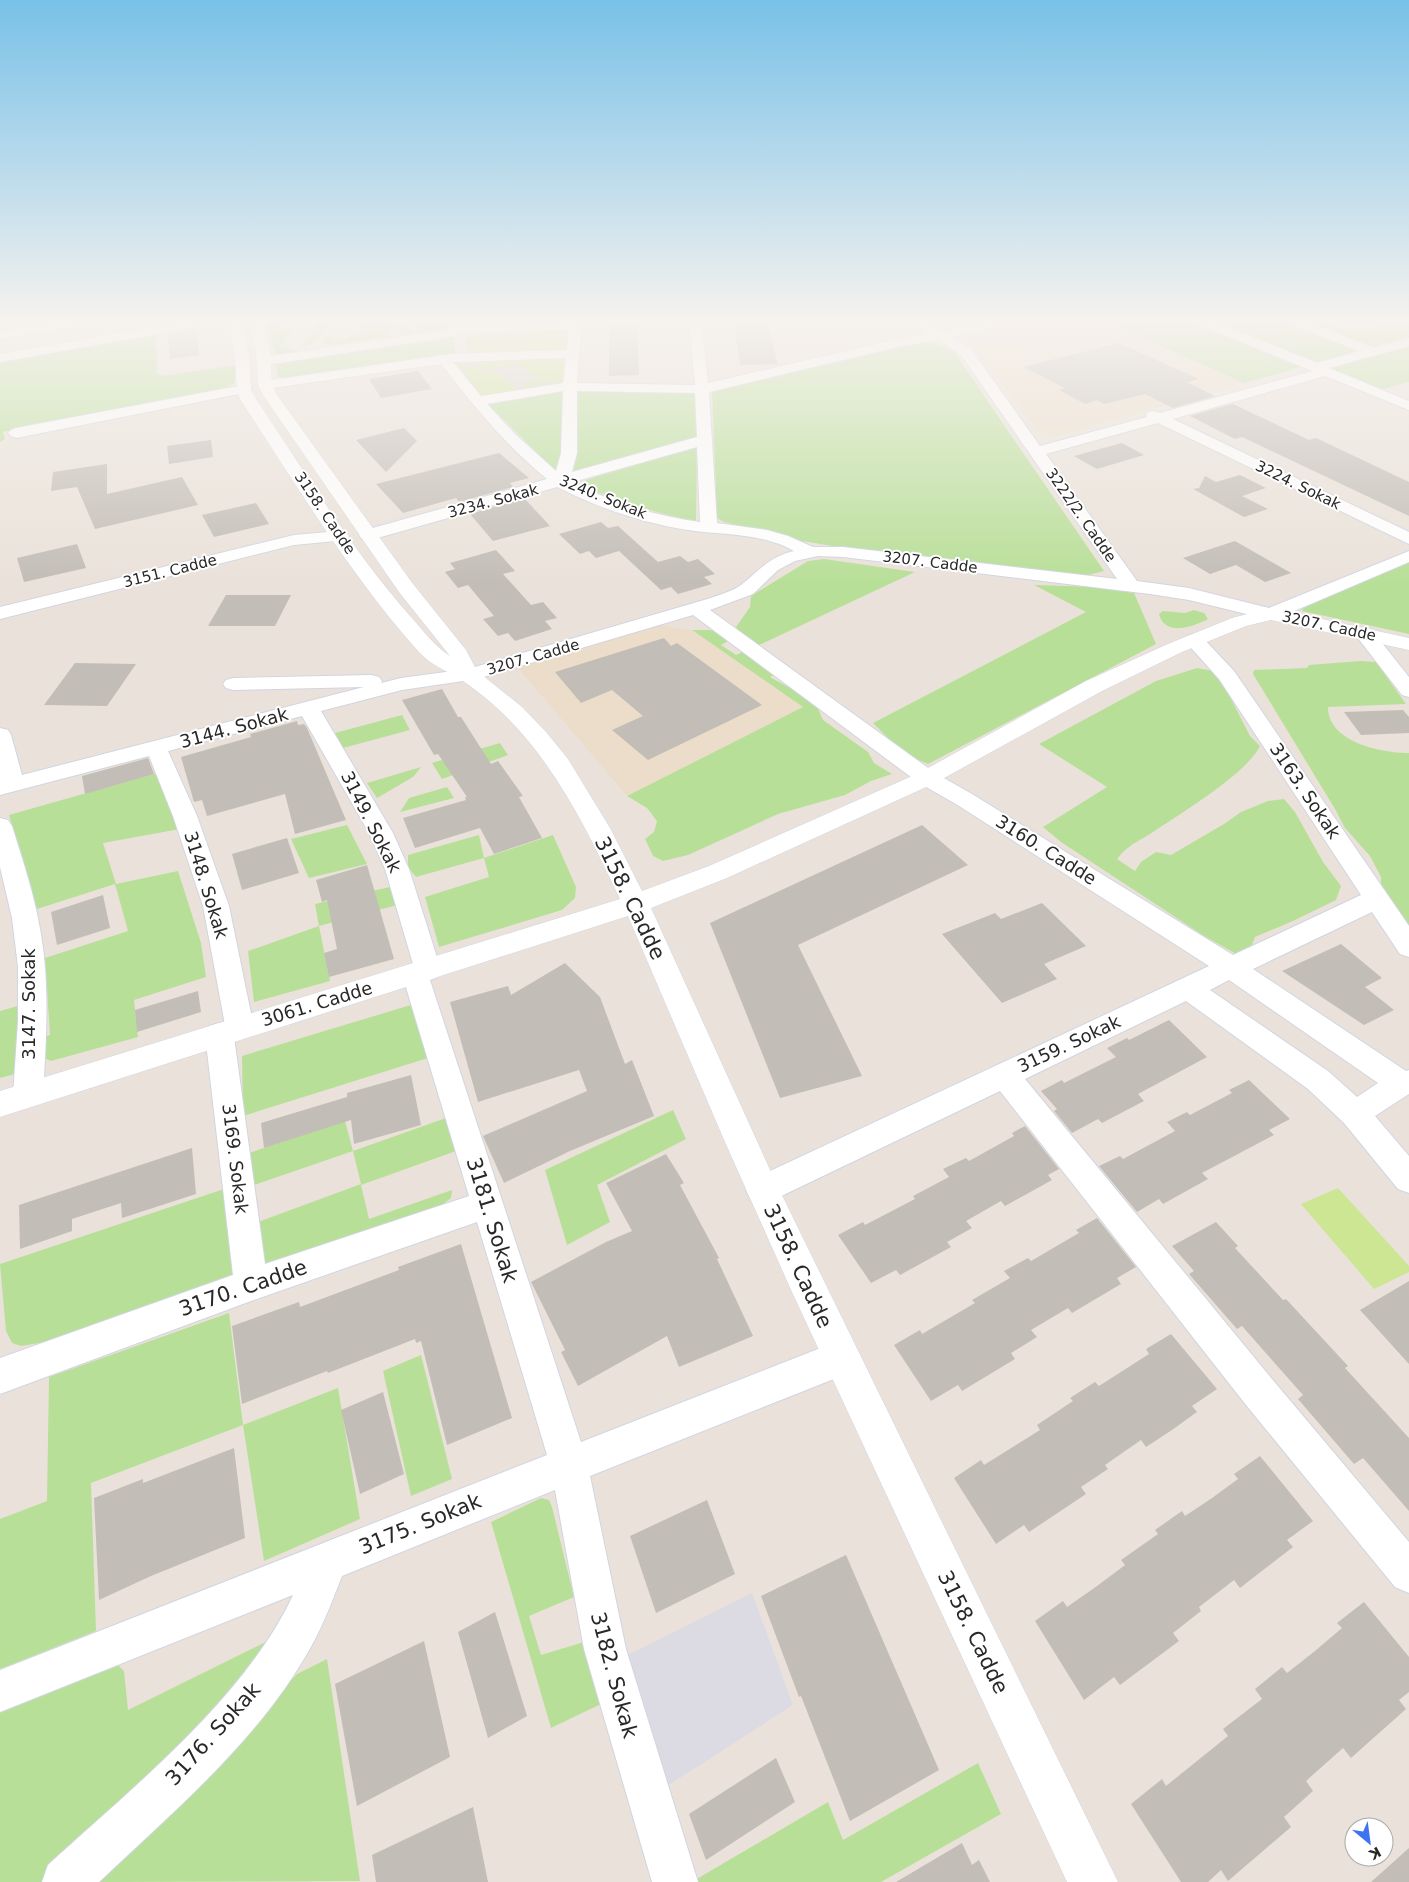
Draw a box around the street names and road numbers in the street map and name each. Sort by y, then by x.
street label: 3224. Sokak [1252,457,1344,514]
street label: 3222/2. Cadde [1042,465,1120,565]
street label: 3158. Cadde [291,468,359,558]
street label: 3240. Sokak [557,471,650,523]
street label: 3234. Sokak [446,480,540,522]
street label: 3207. Cadde [881,547,979,577]
street label: 3151. Cadde [121,551,219,591]
street label: 3207. Cadde [1280,607,1378,645]
street label: 3207. Cadde [485,635,581,679]
street label: 3144. Sokak [177,703,291,752]
street label: 3163. Sokak [1266,739,1346,843]
street label: 3149. Sokak [337,767,406,877]
street label: 3160. Cadde [992,810,1100,889]
street label: 3148. Sokak [180,829,233,942]
street label: 3158. Cadde [590,833,670,963]
street label: 3147. Sokak [18,948,39,1060]
street label: 3061. Cadde [259,977,375,1030]
street label: 3159. Sokak [1014,1010,1124,1077]
street label: 3169. Sokak [218,1102,253,1216]
street label: 3181. Sokak [462,1154,523,1286]
street label: 3158. Cadde [759,1200,837,1332]
street label: 3170. Cadde [176,1255,310,1321]
street label: 3175. Sokak [355,1488,485,1559]
street label: 3158. Cadde [933,1567,1013,1697]
street label: 3182. Sokak [586,1609,643,1742]
street label: 3176. Sokak [161,1677,266,1790]

